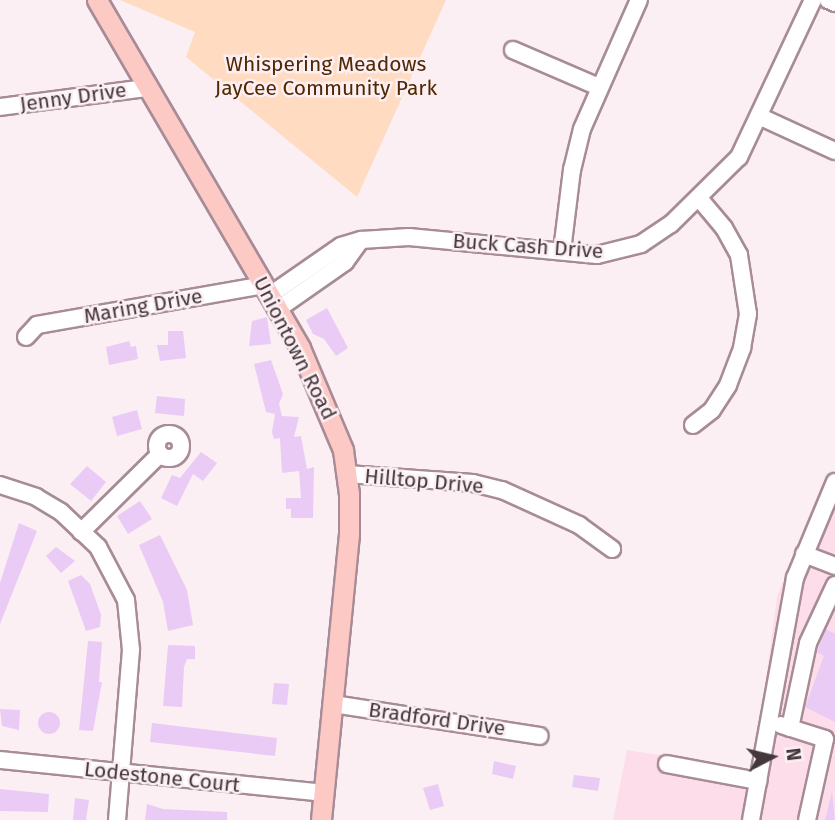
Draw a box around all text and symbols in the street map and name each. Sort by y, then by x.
park label: Whispering Meadows JayCee Community Park [215,51,437,101]
street label: Jenny Drive [18,77,128,117]
street label: Buck Cash Drive [452,228,604,264]
street label: Uniontown Road [248,272,342,424]
street label: Maring Drive [82,283,204,329]
street label: Hilltop Drive [363,463,485,499]
street label: Bradford Drive [367,697,507,741]
north arrow [737,722,807,792]
text: N [781,747,806,762]
street label: Lodestone Court [83,756,241,798]

